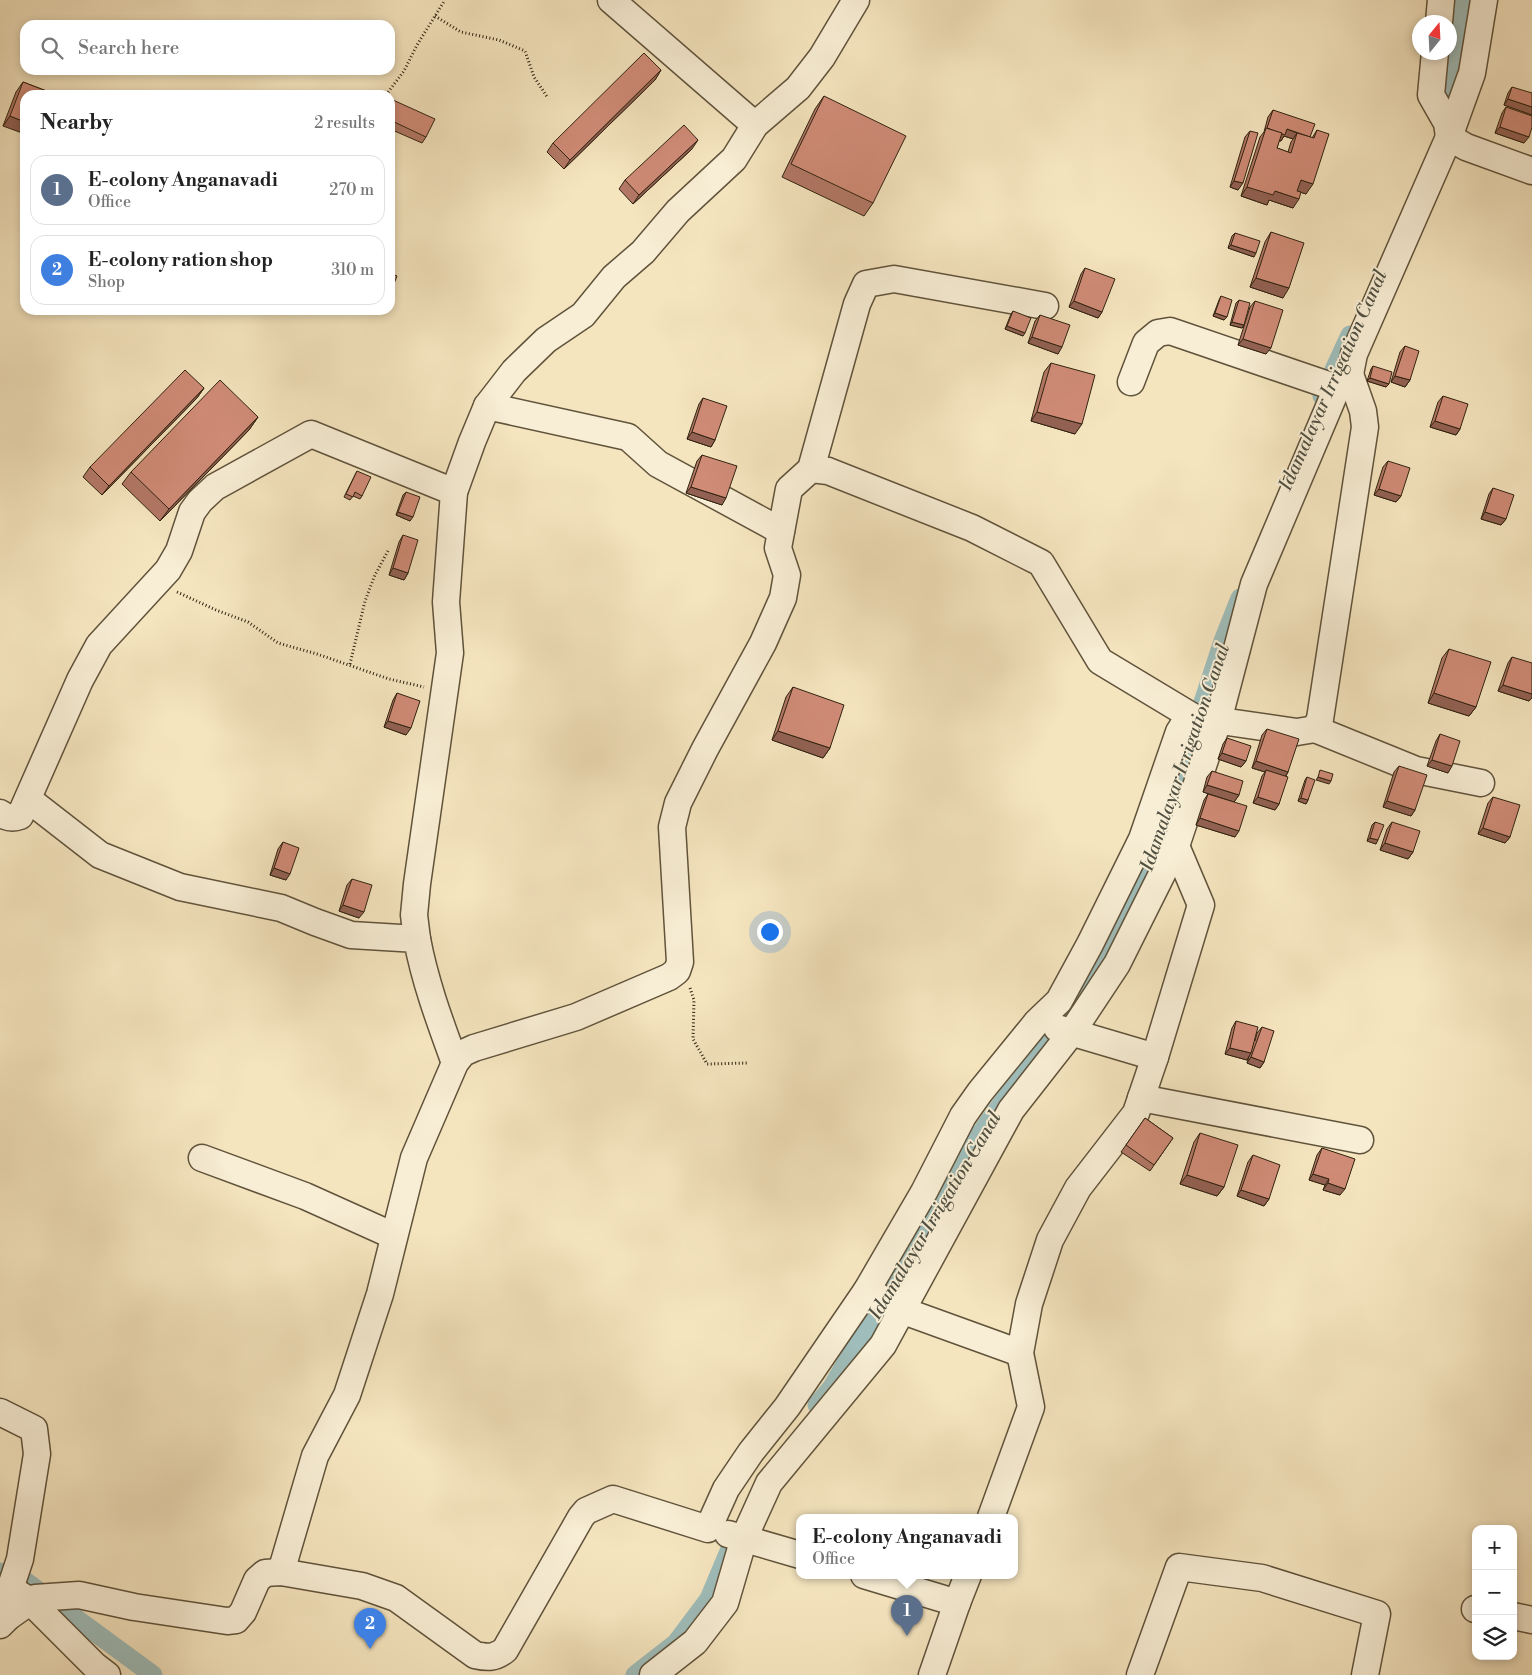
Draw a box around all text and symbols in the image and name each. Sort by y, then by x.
north arrow [1412,15,1457,60]
search box [20,20,395,75]
icon: search [38,34,66,62]
text: Search here [78,36,179,60]
text: Nearby [40,110,113,136]
text: 2 results [314,113,375,133]
text: E-colony Anganavadi [88,168,278,192]
text: 1 [53,180,61,200]
text: 270 m [329,180,374,200]
text: Office [88,192,131,212]
text: E-colony ration shop [88,248,273,272]
text: 2 [52,260,62,280]
text: 310 m [331,260,374,280]
water label: Idamalayar Irrigation Canal [1273,266,1392,495]
text: Shop [88,272,125,292]
water label: Idamalayar Irrigation Canal [1134,640,1235,875]
your location [757,919,783,945]
water label: Idamalayar Irrigation Canal [863,1107,1007,1325]
popup [796,1514,1018,1579]
text: E-colony Anganavadi [812,1525,1002,1549]
map controls [1472,1525,1517,1660]
button: + [1472,1525,1517,1570]
text: Office [812,1549,855,1569]
button: − [1472,1570,1517,1615]
pin: 1 [891,1595,923,1636]
pin: 2 [354,1608,386,1649]
button: layers [1472,1615,1517,1660]

